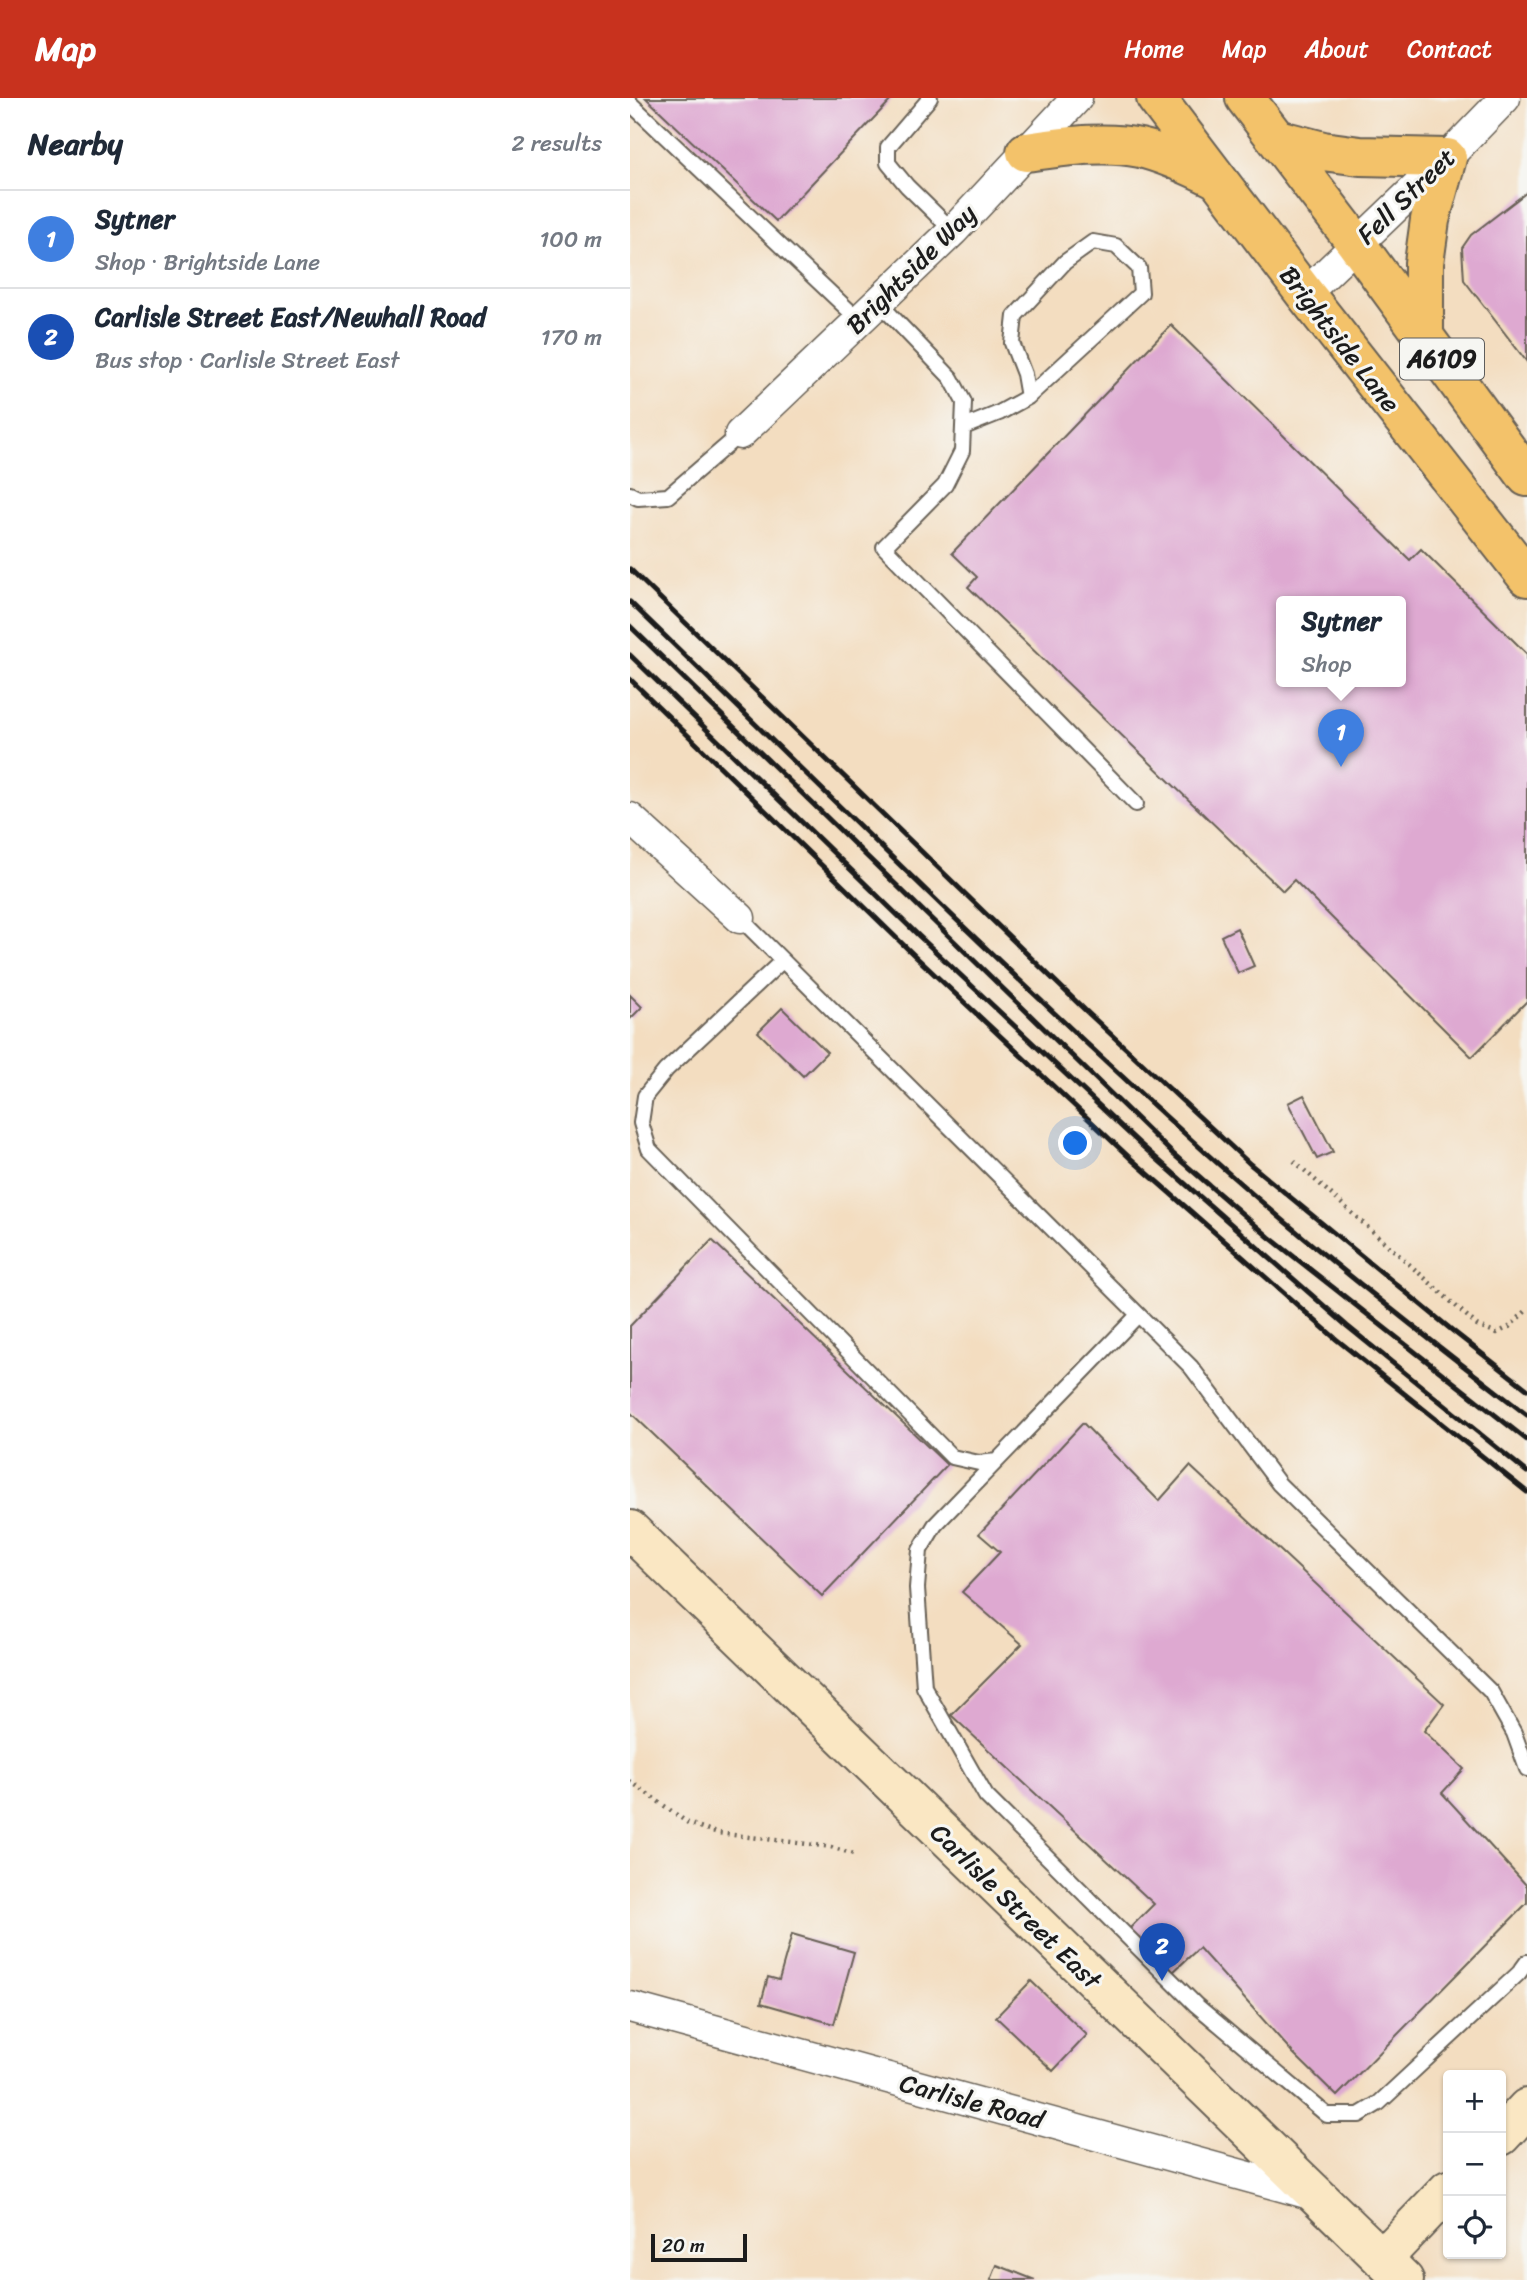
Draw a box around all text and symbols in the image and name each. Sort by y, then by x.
text: Map [35,20,96,78]
text: Home [1124,28,1184,70]
text: Map [1222,28,1266,70]
text: About [1304,28,1369,70]
text: Contact [1407,28,1492,70]
text: Nearby [28,117,123,171]
text: 2 results [511,123,602,164]
street label: Fell Street [1345,136,1467,256]
street label: Brightside Way [834,192,988,346]
text: Sytner [95,196,174,242]
text: 1 [46,219,56,260]
text: 100 m [539,219,602,260]
text: Shop · Brightside Lane [95,242,320,283]
street label: Brightside Lane [1267,255,1413,423]
text: Carlisle Street East/Newhall Road [95,294,486,340]
text: 2 [44,317,58,358]
text: 170 m [541,317,602,358]
road number: A6109 [1400,338,1484,380]
text: Bus stop · Carlisle Street East [95,340,399,381]
popup [1276,596,1406,687]
text: Sytner [1301,598,1381,644]
text: Shop [1301,644,1352,685]
pin: 1 [1318,709,1364,767]
your location [1058,1126,1092,1160]
street label: Carlisle Street East [919,1811,1114,2002]
pin: 2 [1139,1923,1185,1981]
street label: Carlisle Road [895,2060,1051,2143]
map controls [1443,2070,1506,2259]
button: + [1443,2070,1506,2133]
button: − [1443,2133,1506,2196]
button: locate [1443,2196,1506,2259]
text: 20 m [662,2229,705,2262]
scale bar [651,2231,747,2263]

